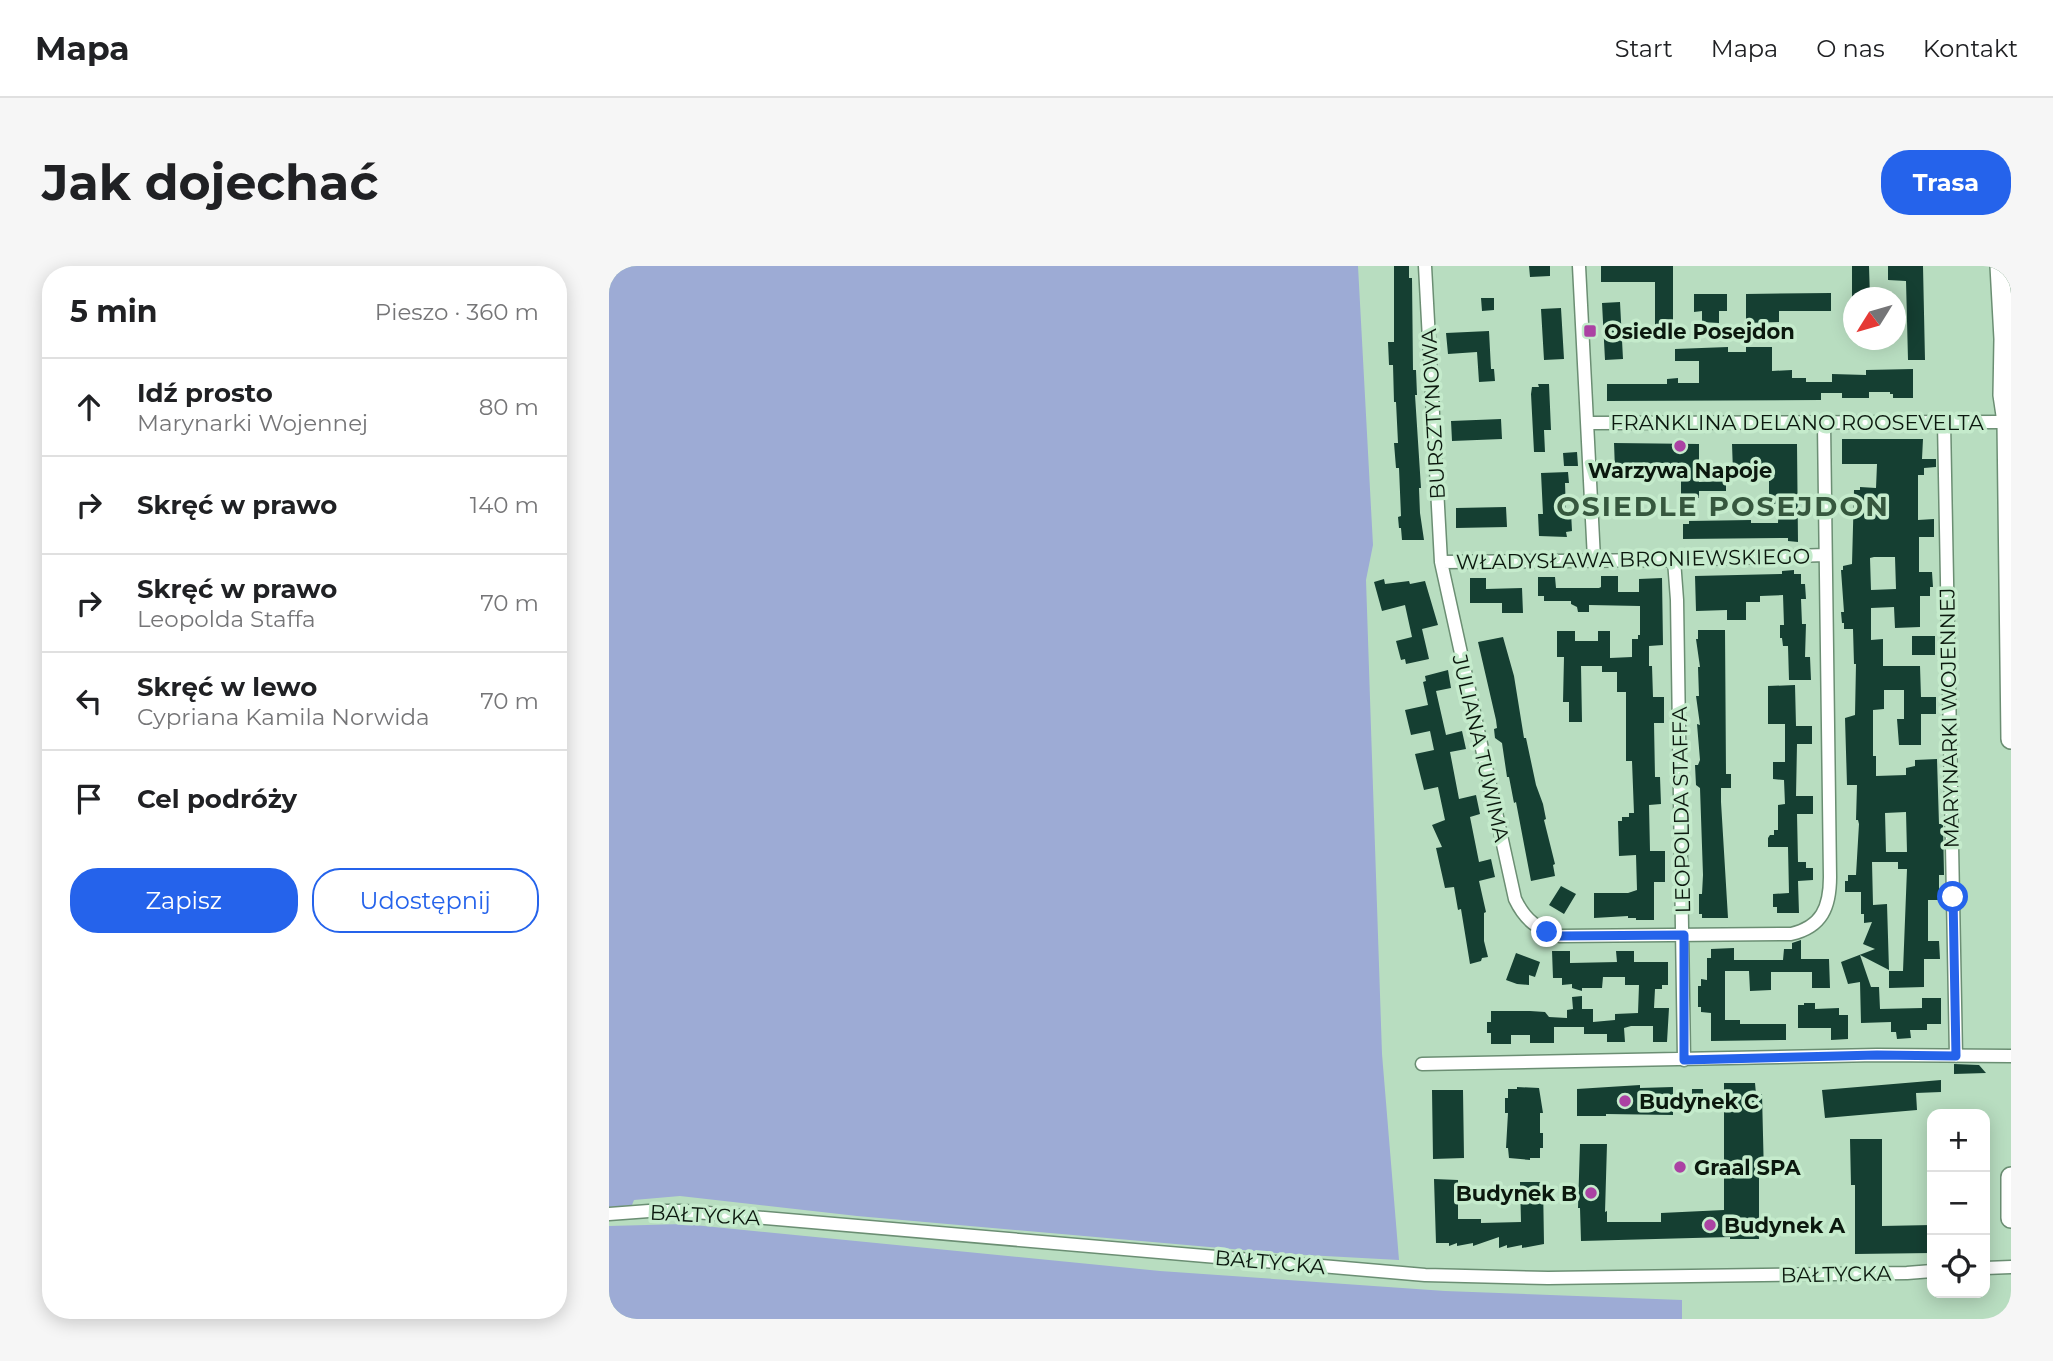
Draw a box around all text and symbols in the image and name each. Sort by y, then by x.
text: Mapa [35,28,130,68]
text: Start [1615,34,1673,63]
text: Mapa [1711,34,1778,63]
text: O nas [1816,34,1885,63]
text: Kontakt [1923,34,2018,63]
button: Trasa [1881,150,2011,215]
text: Jak dojechać [42,153,378,212]
north arrow [1843,287,1906,350]
text: 5 min [70,293,158,330]
text: Pieszo · 360 m [375,298,539,326]
place label: Osiedle Posejdon [1604,319,1795,344]
marker: Osiedle Posejdon [1582,323,1598,339]
street label: BURSZTYNOWA [1416,327,1450,500]
text: Idź prosto [137,377,273,409]
icon: ahead [70,388,108,426]
text: 80 m [479,393,539,421]
text: Marynarki Wojennej [137,409,368,437]
street label: FRANKLINA DELANO ROOSEVELTA [1610,410,1985,435]
marker: Warzywa Napoje [1672,438,1688,454]
place label: Warzywa Napoje [1588,458,1772,483]
icon: right [70,486,108,524]
text: Skręć w prawo [137,489,337,521]
district label: OSIEDLE POSEJDON [1556,489,1890,523]
text: 140 m [470,491,539,519]
street label: WŁADYSŁAWA BRONIEWSKIEGO [1456,543,1810,575]
text: Skręć w prawo [137,573,337,605]
icon: right [70,584,108,622]
street label: MARYNARKI WOJENNEJ [1934,587,1964,849]
text: 70 m [480,589,539,617]
text: Leopolda Staffa [137,605,316,633]
street label: JULIANA TUWIMA [1447,651,1515,845]
text: Skręć w lewo [137,671,317,703]
icon: left [70,682,108,720]
text: 70 m [480,687,539,715]
text: Cypriana Kamila Norwida [137,703,430,731]
street label: LEOPOLDA STAFFA [1667,705,1695,914]
icon: arrive [70,780,108,818]
text: Cel podróży [137,783,297,815]
button: Zapisz [70,868,298,933]
button: Udostępnij [312,868,539,933]
route start [1937,881,1968,912]
route end [1531,916,1562,947]
place label: Budynek C [1639,1089,1759,1114]
marker: Budynek C [1617,1093,1633,1109]
map controls [1927,1109,1990,1298]
button: + [1927,1109,1990,1172]
place label: Graal SPA [1694,1155,1801,1180]
marker: Graal SPA [1672,1159,1688,1175]
button: − [1927,1172,1990,1235]
place label: Budynek B [1456,1181,1577,1206]
marker: Budynek B [1583,1185,1599,1201]
street label: BAŁTYCKA [649,1200,762,1230]
place label: Budynek A [1724,1213,1846,1238]
marker: Budynek A [1702,1217,1718,1233]
button: locate [1927,1235,1990,1298]
street label: BAŁTYCKA [1214,1245,1327,1279]
street label: BAŁTYCKA [1780,1261,1892,1287]

